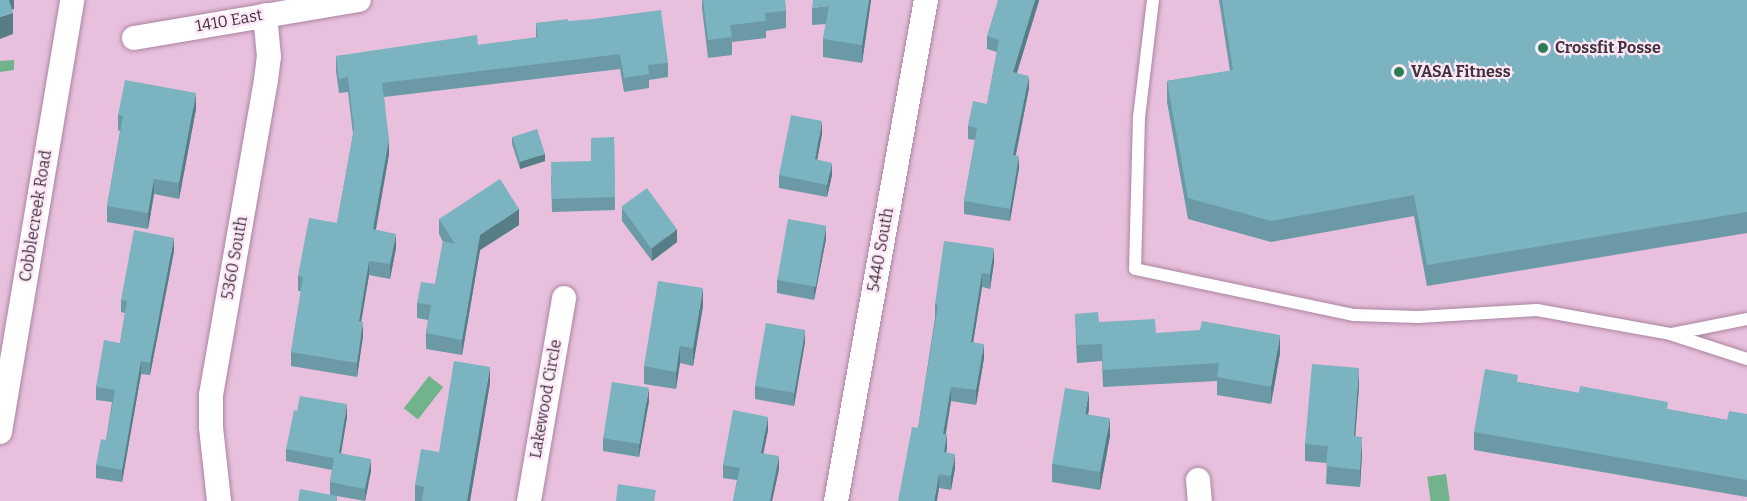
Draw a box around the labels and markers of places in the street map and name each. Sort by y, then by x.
place label: Crossfit Posse [1555,38,1661,58]
marker: Crossfit Posse [1536,41,1550,55]
place label: VASA Fitness [1411,62,1511,82]
marker: VASA Fitness [1392,65,1406,79]

